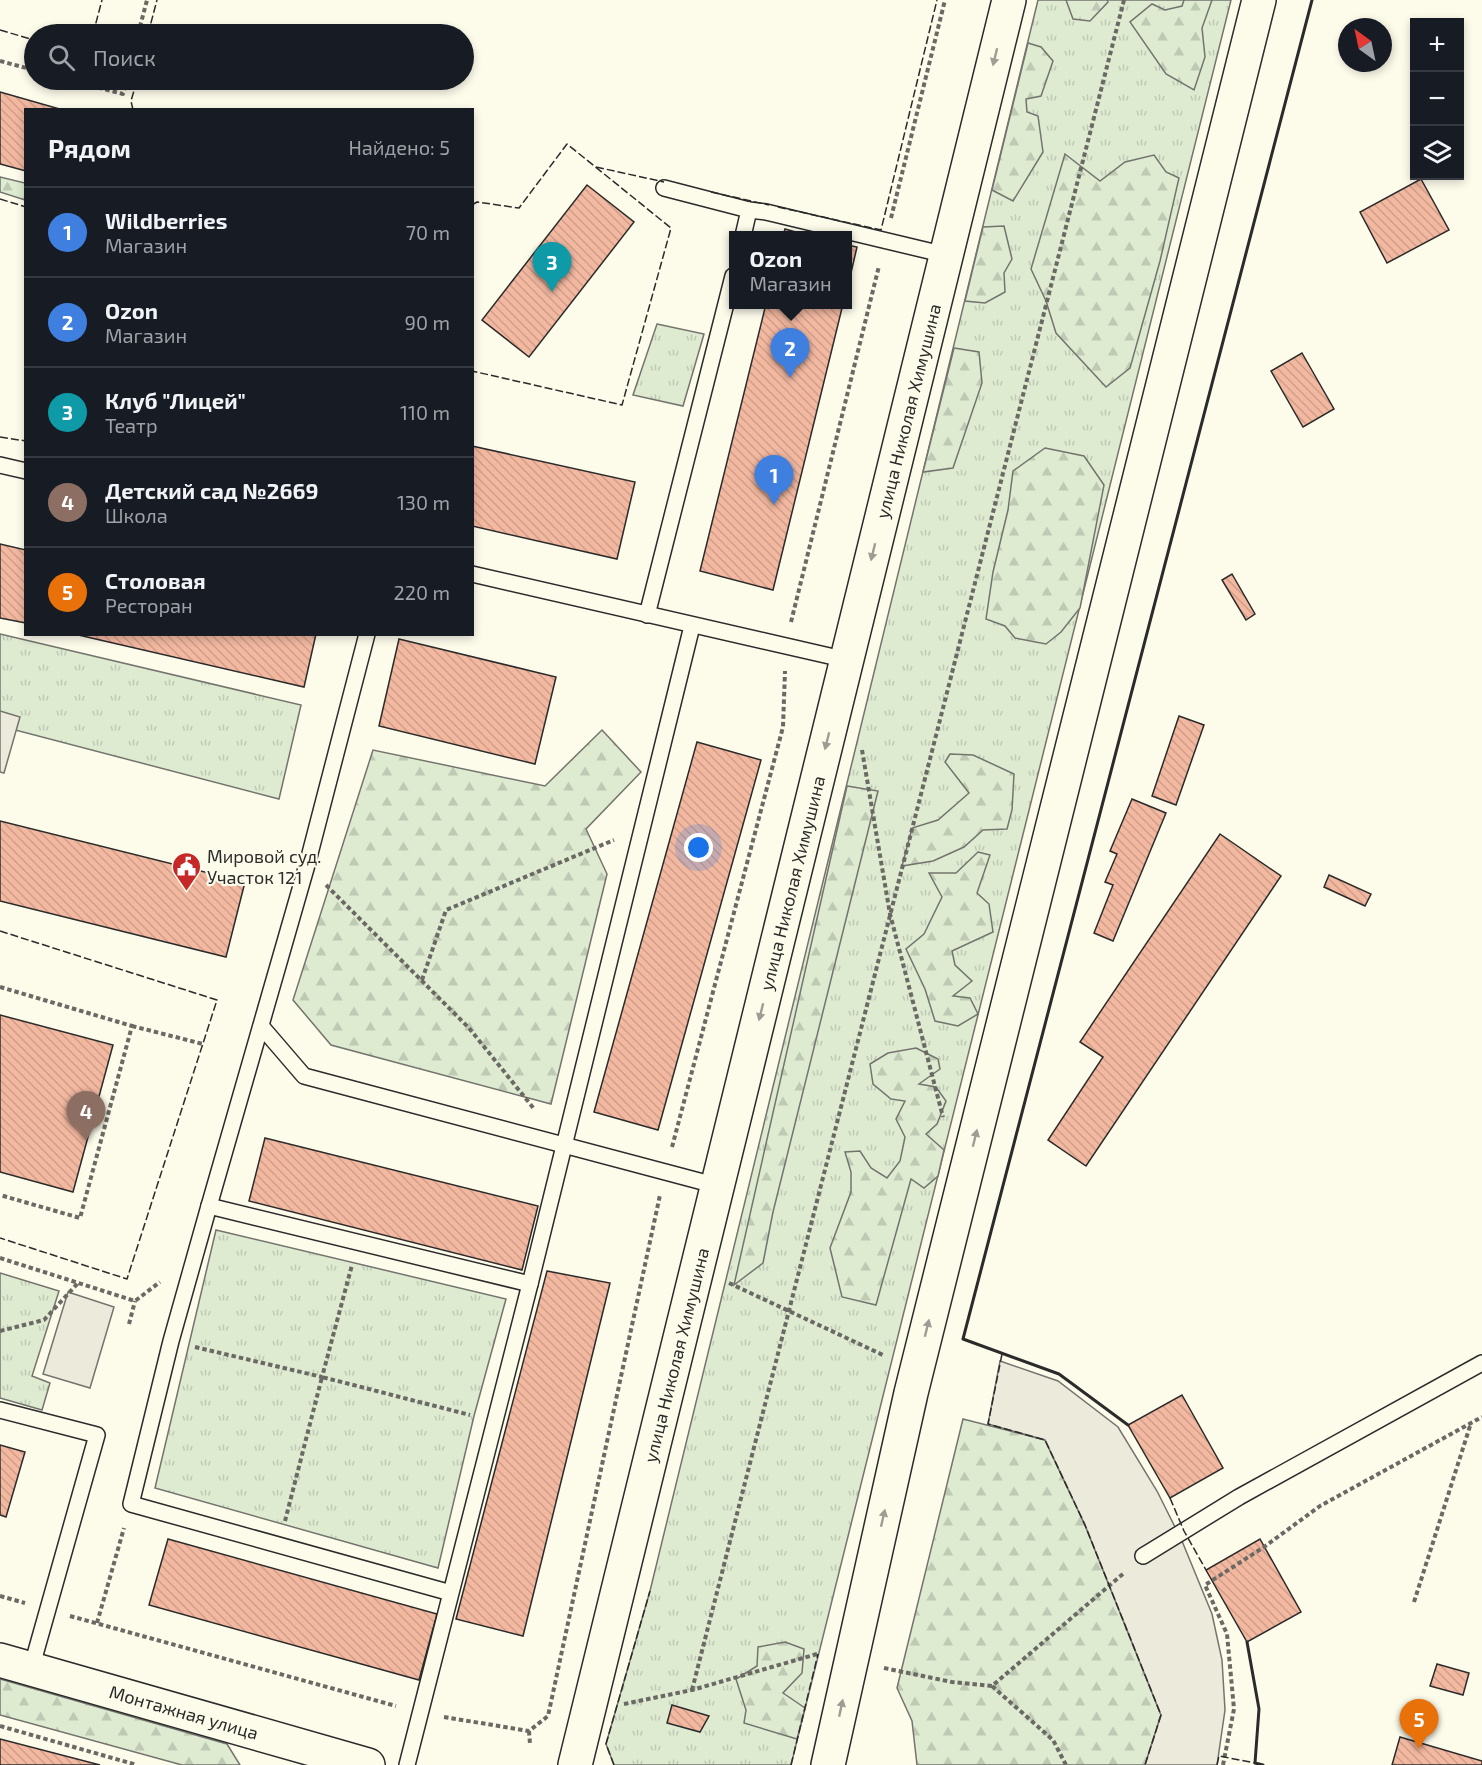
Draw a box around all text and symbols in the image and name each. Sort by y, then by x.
north arrow [1338,18,1392,72]
map controls [1410,18,1464,180]
button: + [1410,18,1464,72]
search box [24,24,474,90]
icon: search [45,41,78,74]
text: Поиск [93,44,156,70]
one-way arrow [989,48,999,66]
button: − [1410,72,1464,126]
button: layers [1410,126,1464,180]
text: Рядом [48,132,131,163]
text: Найдено: 5 [348,135,450,159]
text: Wildberries [105,207,227,233]
text: 1 [63,220,72,244]
text: 70 m [406,220,450,244]
popup [729,231,852,309]
text: Магазин [105,233,187,257]
pin: 3 [532,242,572,292]
text: Ozon [749,245,802,271]
text: Магазин [749,271,832,295]
text: Ozon [105,297,158,323]
street label: улица Николая Химушина [871,301,945,521]
text: 2 [62,310,73,334]
text: 90 m [405,310,450,334]
text: Магазин [105,323,187,347]
pin: 2 [770,328,810,378]
text: Клуб "Лицей" [105,387,246,413]
text: 3 [62,400,73,424]
text: 110 m [400,400,450,424]
text: Театр [105,413,158,437]
pin: 1 [754,456,794,505]
text: Детский сад №2669 [105,477,318,503]
text: 4 [61,490,74,514]
text: 130 m [397,490,450,514]
text: Школа [105,503,168,527]
one-way arrow [868,543,878,561]
text: Столовая [105,567,206,593]
text: 5 [62,580,73,604]
text: 220 m [393,580,450,604]
text: Ресторан [105,593,193,617]
one-way arrow [821,732,831,751]
street label: улица Николая Химушина [755,773,829,993]
your location [684,833,713,862]
place label: Мировой суд. Участок 121 [207,845,321,888]
public building icon: Мировой суд. Участок 121 [170,850,202,892]
one-way arrow [755,1003,765,1022]
pin: 4 [66,1092,106,1141]
one-way arrow [970,1129,980,1148]
street label: улица Николая Химушина [639,1245,713,1465]
one-way arrow [923,1318,933,1337]
one-way arrow [879,1508,889,1527]
street label: Монтажная улица [107,1680,261,1744]
one-way arrow [837,1698,846,1717]
pin: 5 [1400,1700,1438,1749]

